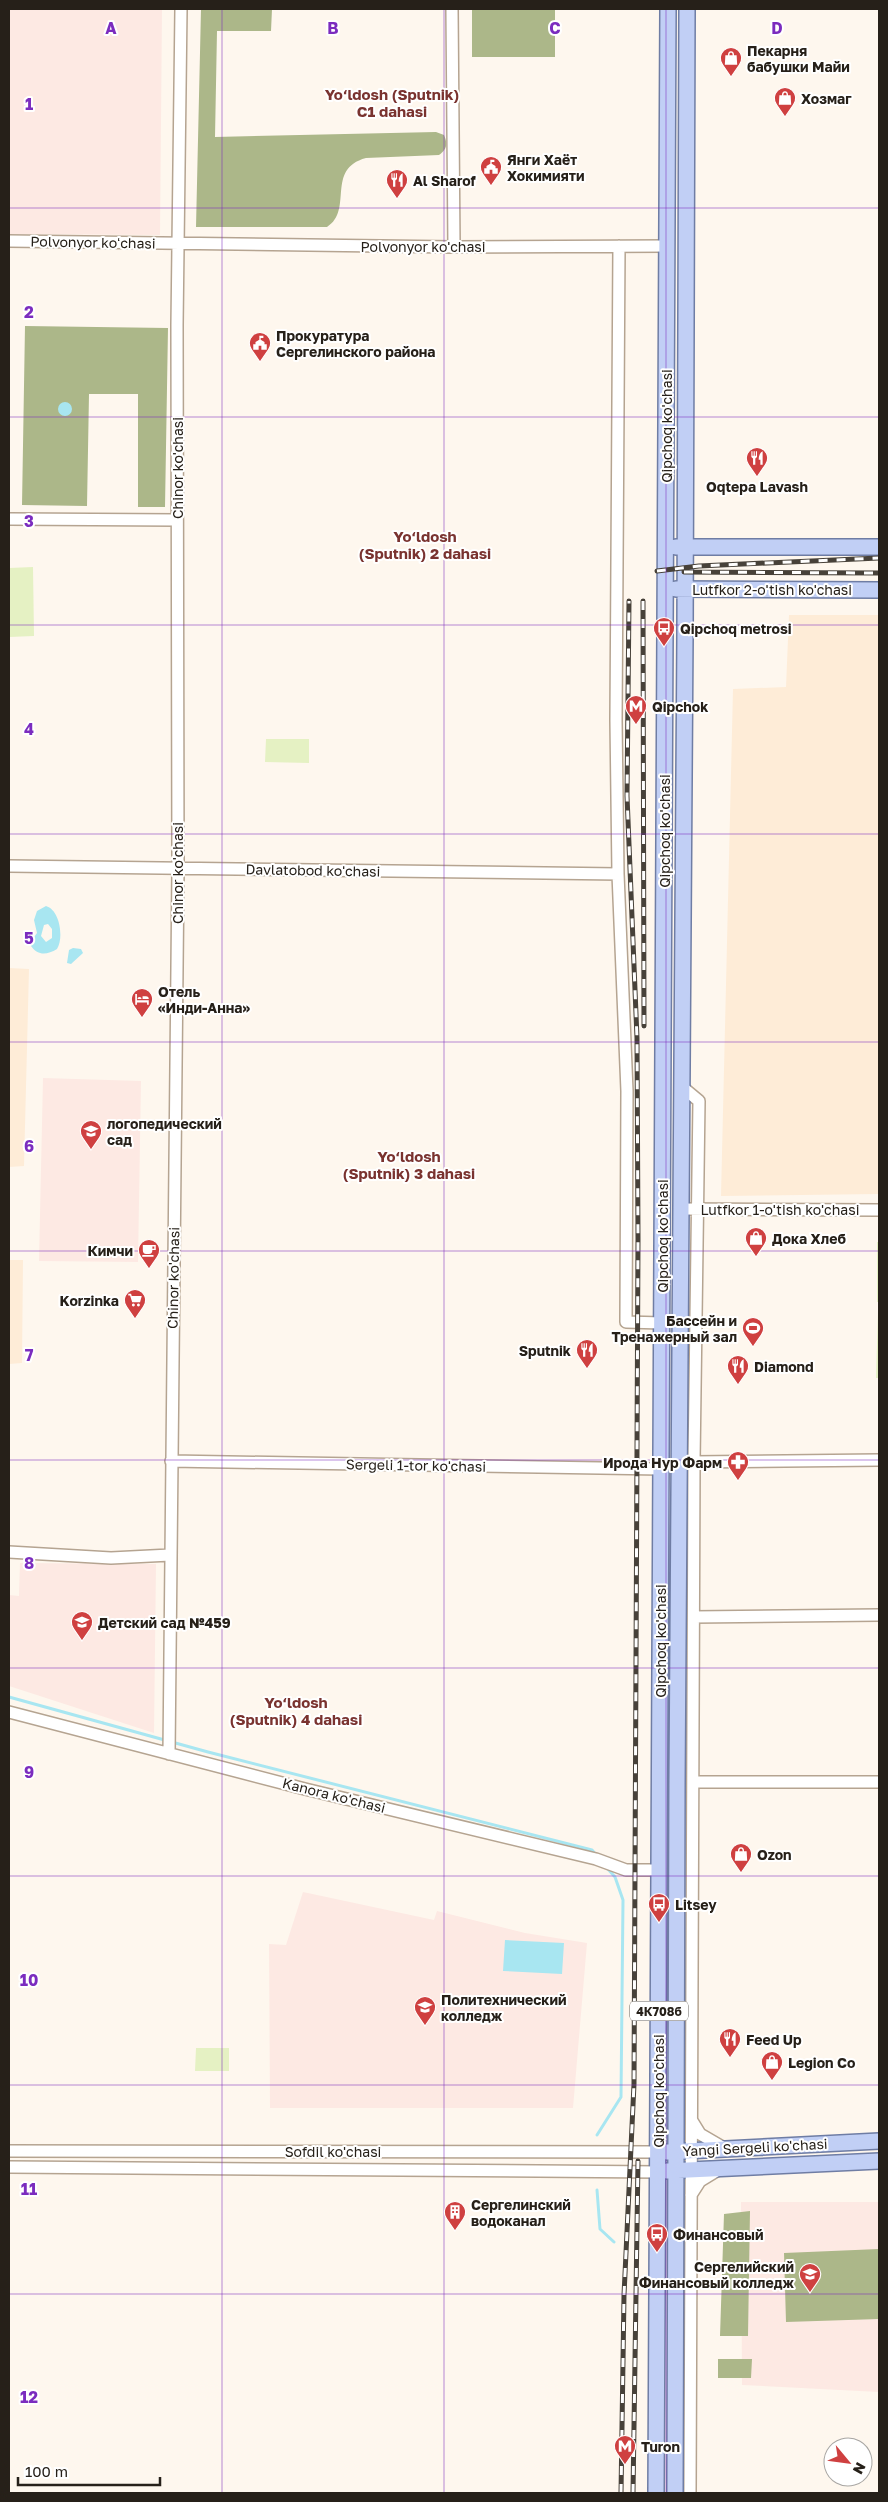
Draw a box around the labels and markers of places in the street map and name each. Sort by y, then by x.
place label: Пекарня бабушки Майи [747,42,850,75]
shop icon: Пекарня бабушки Майи [719,46,743,77]
shop icon: Хозмаг [773,86,797,117]
place label: Хозмаг [801,90,852,107]
place label: Янги Хаёт Хокимияти [507,151,585,184]
public building icon: Янги Хаёт Хокимияти [479,155,503,186]
restaurant icon: Al Sharof [385,168,409,199]
place label: Al Sharof [413,172,477,189]
place label: Прокуратура Сергелинского района [276,327,435,360]
public building icon: Прокуратура Сергелинского района [248,331,272,362]
restaurant icon: Oqtepa Lavash [745,446,769,477]
place label: Oqtepa Lavash [706,478,808,495]
bus stop icon: Qipchoq metrosi [652,616,676,647]
place label: Qipchoq metrosi [680,620,792,637]
metro station icon: Qipchok [624,694,648,725]
place label: Qipchok [652,698,708,715]
place label: Отель «Инди-Анна» [158,983,250,1016]
hotel icon: Отель «Инди-Анна» [130,987,154,1018]
place label: логопедический сад [107,1115,222,1148]
school or university icon: логопедический сад [79,1119,103,1150]
shop icon: Дока Хлеб [744,1226,768,1257]
place label: Дока Хлеб [772,1230,846,1247]
cafe icon: Кимчи [137,1238,161,1269]
place label: Кимчи [87,1242,133,1259]
supermarket icon: Korzinka [123,1288,147,1319]
place label: Korzinka [60,1292,119,1309]
place label: Бассейн и Тренажерный зал [611,1312,737,1345]
sports icon: Бассейн и Тренажерный зал [741,1316,765,1347]
restaurant icon: Sputnik [575,1338,599,1369]
place label: Sputnik [519,1342,571,1359]
restaurant icon: Diamond [726,1354,750,1385]
place label: Diamond [754,1358,814,1375]
pharmacy icon: Ирода Нур Фарм [726,1450,750,1481]
place label: Ирода Нур Фарм [603,1454,722,1471]
school or university icon: Детский сад №459 [70,1610,94,1641]
place label: Детский сад №459 [98,1614,231,1631]
shop icon: Ozon [729,1842,753,1873]
place label: Ozon [757,1846,792,1863]
bus stop icon: Litsey [647,1892,671,1923]
place label: Litsey [675,1896,717,1913]
place label: Политехнический колледж [441,1991,567,2024]
school or university icon: Политехнический колледж [413,1995,437,2026]
restaurant icon: Feed Up [718,2027,742,2058]
place label: Feed Up [746,2031,802,2048]
shop icon: Legion Co [760,2050,784,2081]
place label: Legion Co [788,2054,855,2071]
place label: Сергелинский водоканал [471,2196,571,2229]
building icon: Сергелинский водоканал [443,2200,467,2231]
bus stop icon: Финансовый [645,2222,669,2253]
place label: Финансовый [673,2226,764,2243]
place label: Сергелийский Финансовый колледж [639,2258,795,2291]
school or university icon: Сергелийский Финансовый колледж [798,2262,822,2293]
metro station icon: Turon [613,2434,637,2465]
place label: Turon [641,2438,680,2455]

